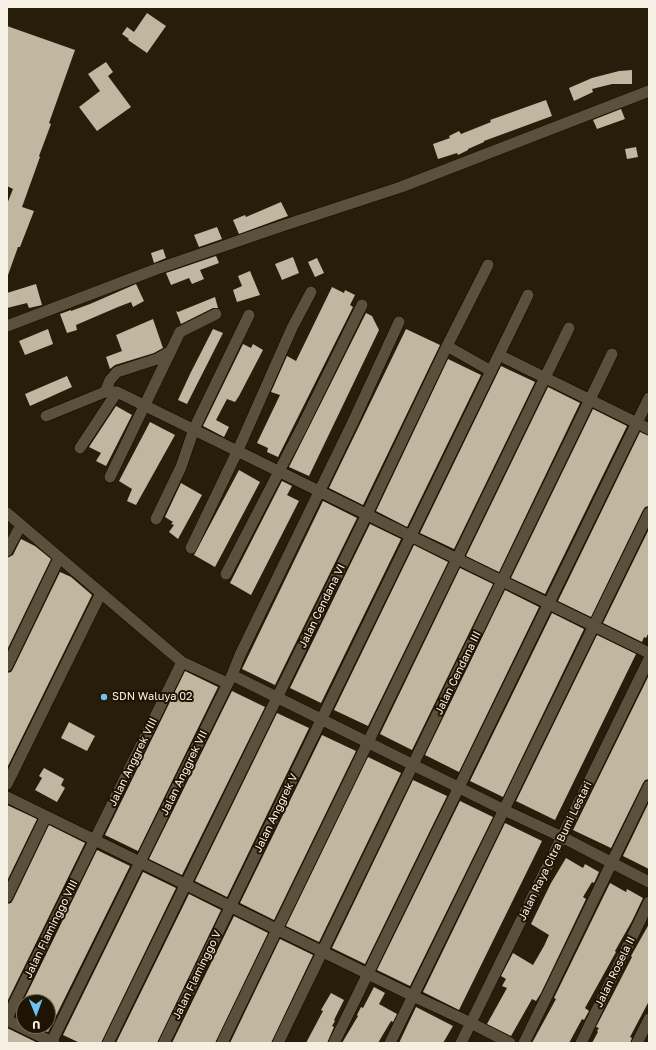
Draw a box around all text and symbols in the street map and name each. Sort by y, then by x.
street label: Jalan Cendana VI [296,562,348,650]
street label: Jalan Cendana III [432,629,484,717]
place label: SDN Waluya 02 [112,690,192,704]
marker: SDN Waluya 02 [99,692,109,702]
street label: Jalan Anggrek VIII [106,716,160,808]
street label: Jalan Anggrek VII [158,728,210,818]
street label: Jalan Anggrek V [251,771,301,855]
street label: Jalan Raya Citra Bumi Lestari [515,779,595,923]
street label: Jalan Flaminggo VIII [21,878,81,980]
street label: Jalan Flaminggo V [170,928,224,1022]
street label: Jalan Rosela II [592,934,638,1010]
north arrow [16,994,56,1034]
text: U [32,1019,40,1032]

